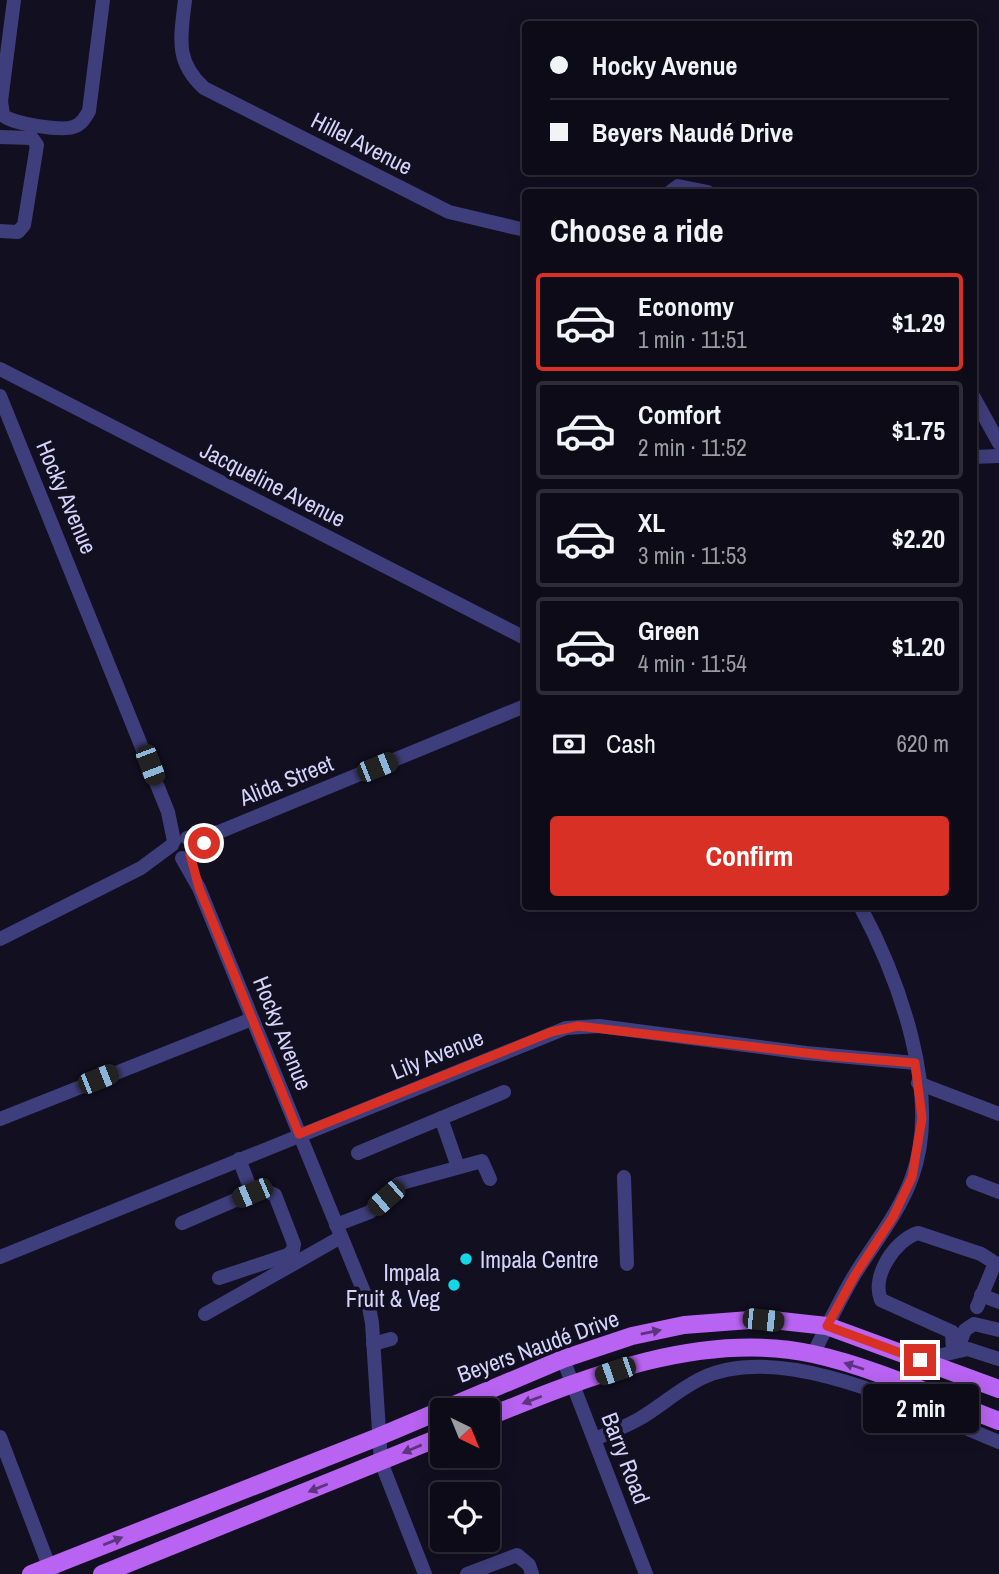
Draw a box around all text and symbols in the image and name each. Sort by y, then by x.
text: Hocky Avenue [592,48,737,83]
street label: Hillel Avenue [306,104,418,182]
text: Beyers Naudé Drive [592,115,793,150]
text: Choose a ride [550,209,724,252]
text: Economy [638,289,734,324]
icon: car [554,291,617,354]
text: $1.29 [892,305,945,340]
text: 1 min · 11:51 [638,324,747,355]
text: Comfort [638,397,721,432]
icon: car [554,399,617,462]
text: $1.75 [892,413,945,448]
text: 2 min · 11:52 [638,432,747,463]
street label: Jacqueline Avenue [195,434,351,534]
street label: Hocky Avenue [29,436,105,558]
text: XL [638,505,665,540]
icon: car [554,507,617,570]
text: $2.20 [892,521,945,556]
text: 3 min · 11:53 [638,540,747,571]
text: Green [638,613,700,648]
icon: car [554,615,617,678]
text: $1.20 [892,629,945,664]
text: 4 min · 11:54 [638,648,747,679]
icon: cash [550,725,588,763]
text: Cash [606,726,656,761]
text: 620 m [897,728,949,759]
car [133,742,168,788]
street label: Alida Street [234,747,337,813]
car [354,749,401,785]
button: Confirm [550,816,949,896]
route start [188,827,220,859]
street label: Hocky Avenue [246,971,320,1095]
street label: Lily Avenue [386,1021,488,1087]
car [75,1061,122,1097]
car [229,1175,276,1211]
car [364,1176,409,1220]
place label: Impala Centre [480,1244,598,1275]
marker: Impala Centre [458,1251,474,1267]
place label: Impala Fruit & Veg [346,1257,441,1314]
marker: Impala Fruit & Veg [446,1277,462,1293]
street label: Beyers Naudé Drive [453,1302,623,1390]
car [742,1307,785,1333]
one-way arrow [641,1326,663,1337]
route end [904,1344,936,1376]
car [592,1354,639,1388]
one-way arrow [843,1360,864,1371]
callout: 2 min [862,1384,978,1434]
text: 2 min [896,1393,946,1424]
one-way arrow [522,1395,543,1406]
north arrow [430,1398,500,1468]
map controls [430,1398,500,1552]
street label: Barry Road [594,1408,658,1508]
one-way arrow [401,1444,422,1455]
one-way arrow [307,1482,328,1493]
button: locate [430,1482,500,1552]
one-way arrow [102,1536,123,1547]

